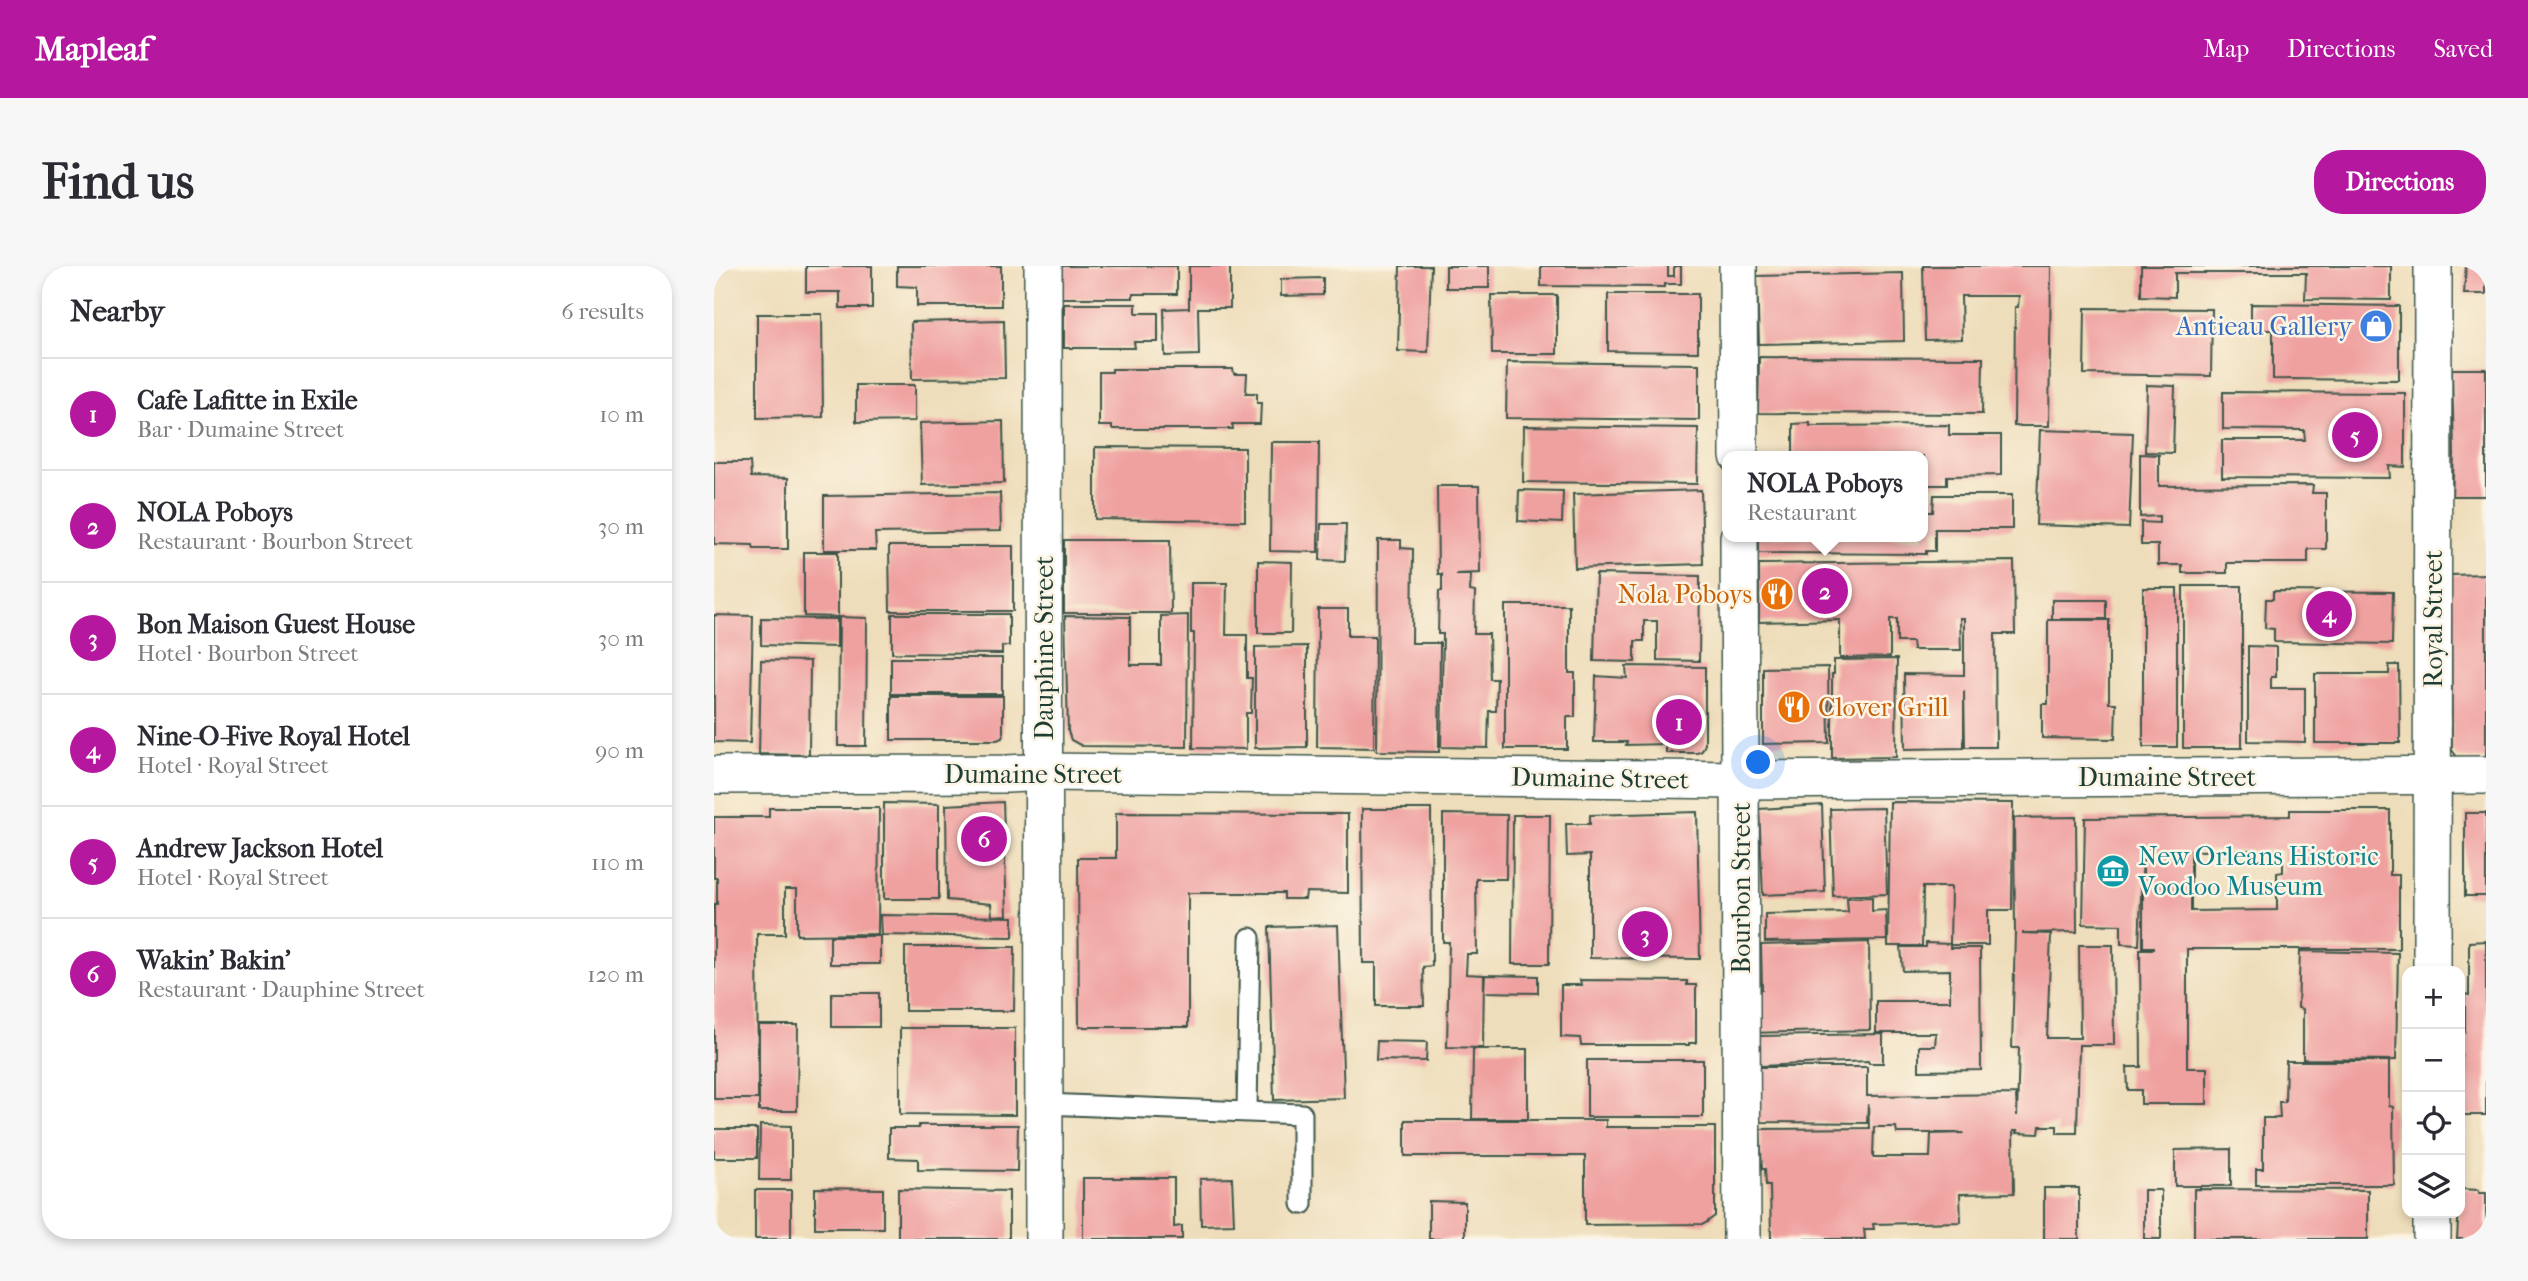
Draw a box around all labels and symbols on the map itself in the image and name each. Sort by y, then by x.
shop icon: Antieau Gallery [2357,307,2395,345]
place label: Antieau Gallery [2175,311,2353,342]
pin: 5 [2332,409,2378,461]
street label: Royal Street [2418,549,2449,688]
street label: Dauphine Street [1029,555,1060,740]
pin: 2 [1802,565,1848,617]
restaurant icon: Nola Poboys [1758,575,1796,613]
place label: Nola Poboys [1617,579,1752,610]
pin: 4 [2306,588,2352,640]
restaurant icon: Clover Grill [1775,688,1813,726]
place label: Clover Grill [1818,692,1949,723]
pin: 1 [1656,696,1702,748]
your location [1741,745,1775,779]
street label: Dumaine Street [944,759,1123,790]
street label: Dumaine Street [1511,761,1690,796]
street label: Dumaine Street [2078,762,2257,793]
street label: Bourbon Street [1726,802,1757,974]
pin: 6 [961,813,1007,865]
place label: New Orleans Historic Voodoo Museum [2137,841,2379,902]
museum icon: New Orleans Historic Voodoo Museum [2094,852,2132,890]
pin: 3 [1622,908,1668,960]

